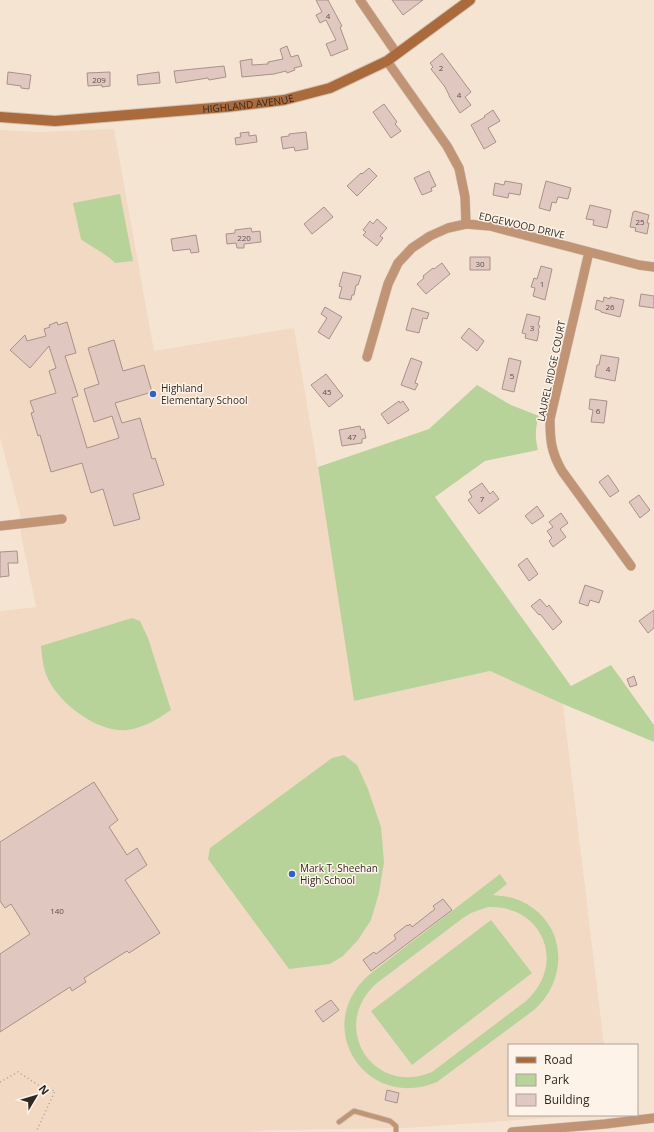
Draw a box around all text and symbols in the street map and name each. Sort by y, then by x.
house number: 4 [326,10,331,21]
house number: 2 [439,62,444,73]
house number: 209 [92,74,106,85]
house number: 4 [457,89,462,100]
street label: HIGHLAND AVENUE [202,91,295,116]
street label: EDGEWOOD DRIVE [478,208,566,242]
house number: 25 [635,216,645,227]
house number: 220 [237,232,251,243]
house number: 30 [475,258,485,269]
house number: 1 [540,278,544,289]
house number: 26 [605,301,615,312]
street label: LAUREL RIDGE COURT [533,319,569,423]
house number: 3 [530,322,535,333]
house number: 4 [606,363,611,374]
house number: 5 [510,370,515,381]
place label: Highland Elementary School [161,381,247,407]
house number: 45 [322,386,332,397]
marker: Highland Elementary School [148,389,158,399]
house number: 6 [596,405,601,416]
house number: 47 [347,431,357,442]
house number: 7 [480,493,485,504]
place label: Mark T. Sheehan High School [300,861,378,887]
marker: Mark T. Sheehan High School [287,869,297,879]
house number: 140 [50,905,64,916]
legend [508,1044,638,1116]
text: Road [544,1051,573,1068]
text: Park [544,1071,570,1088]
north arrow [16,1076,56,1116]
text: N [36,1081,53,1098]
text: Building [544,1091,590,1108]

